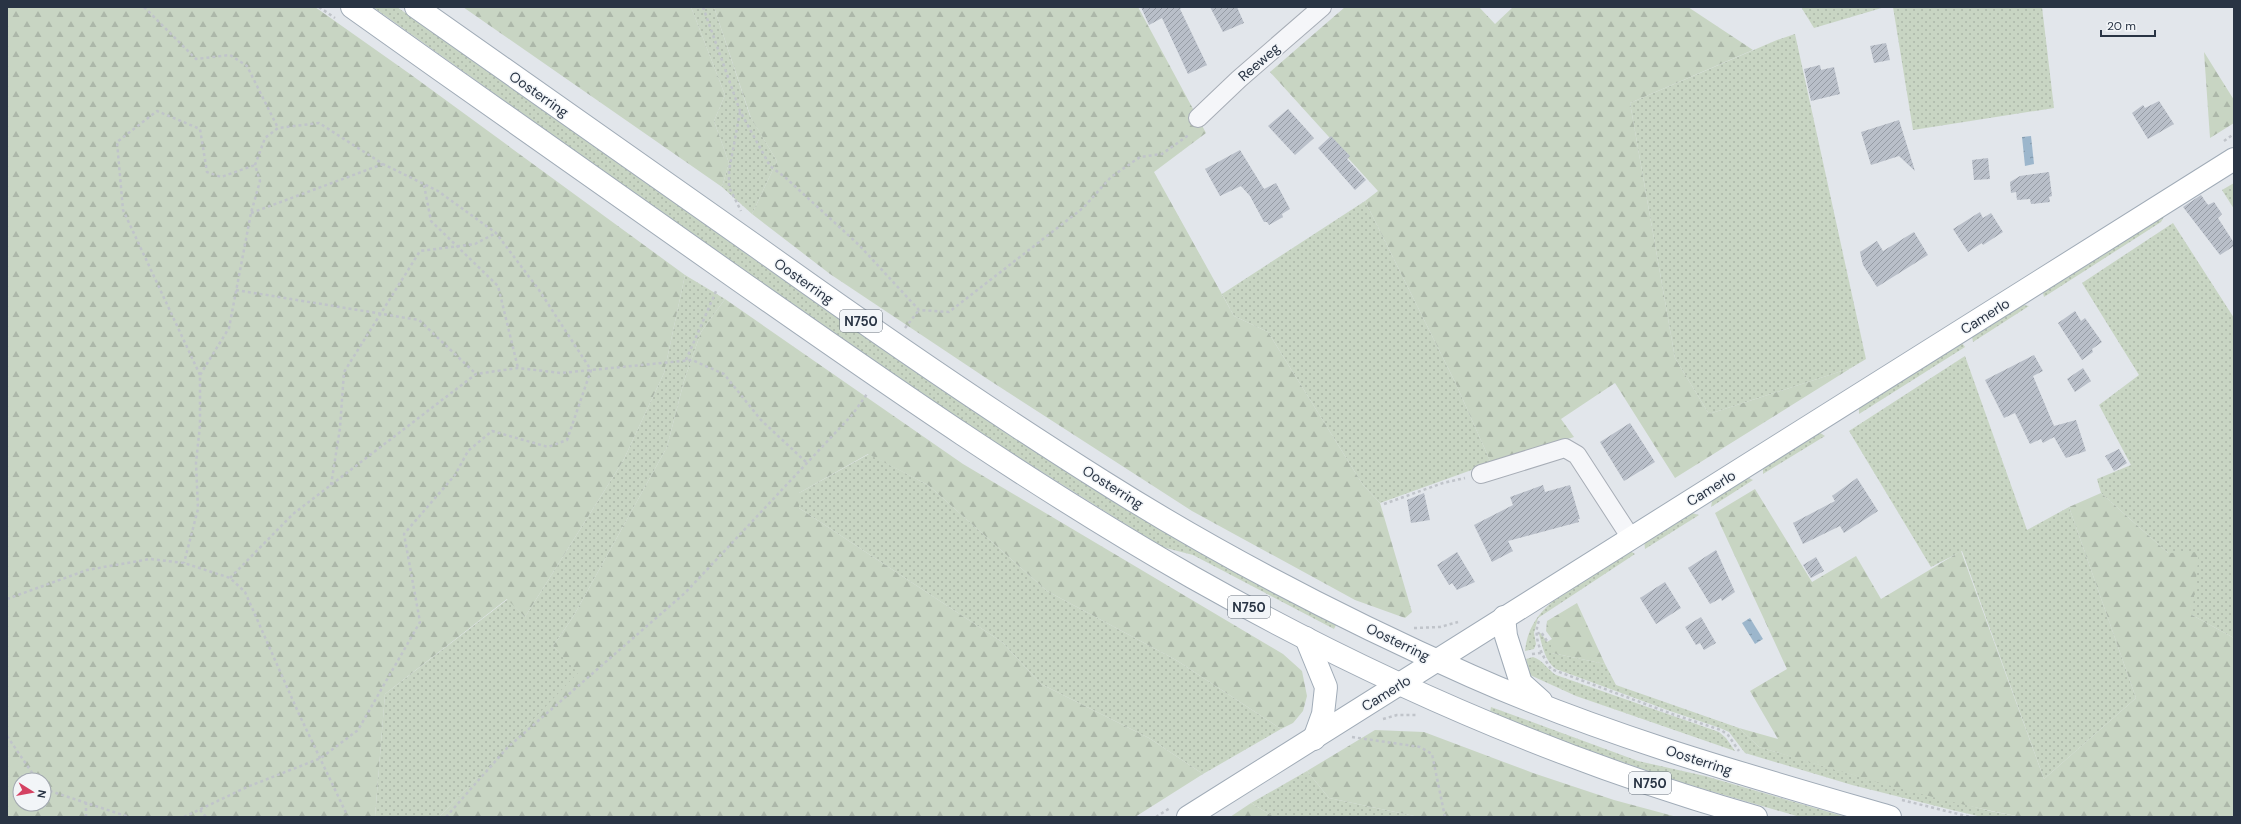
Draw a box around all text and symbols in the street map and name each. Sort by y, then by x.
scale bar [2101,12,2155,38]
text: 20 m [2107,18,2136,34]
street label: Reeweg [1234,39,1284,85]
street label: Oosterring [506,67,572,121]
street label: Oosterring [771,254,837,308]
street label: Camerlo [1957,294,2013,338]
road number: N750 [840,310,882,332]
street label: Oosterring [1079,461,1147,513]
street label: Camerlo [1683,466,1739,510]
road number: N750 [1228,596,1270,618]
street label: Oosterring [1363,619,1433,665]
street label: Camerlo [1358,671,1414,715]
street label: Oosterring [1664,741,1735,779]
north arrow [12,772,52,812]
road number: N750 [1629,772,1671,794]
text: N [34,789,49,799]

